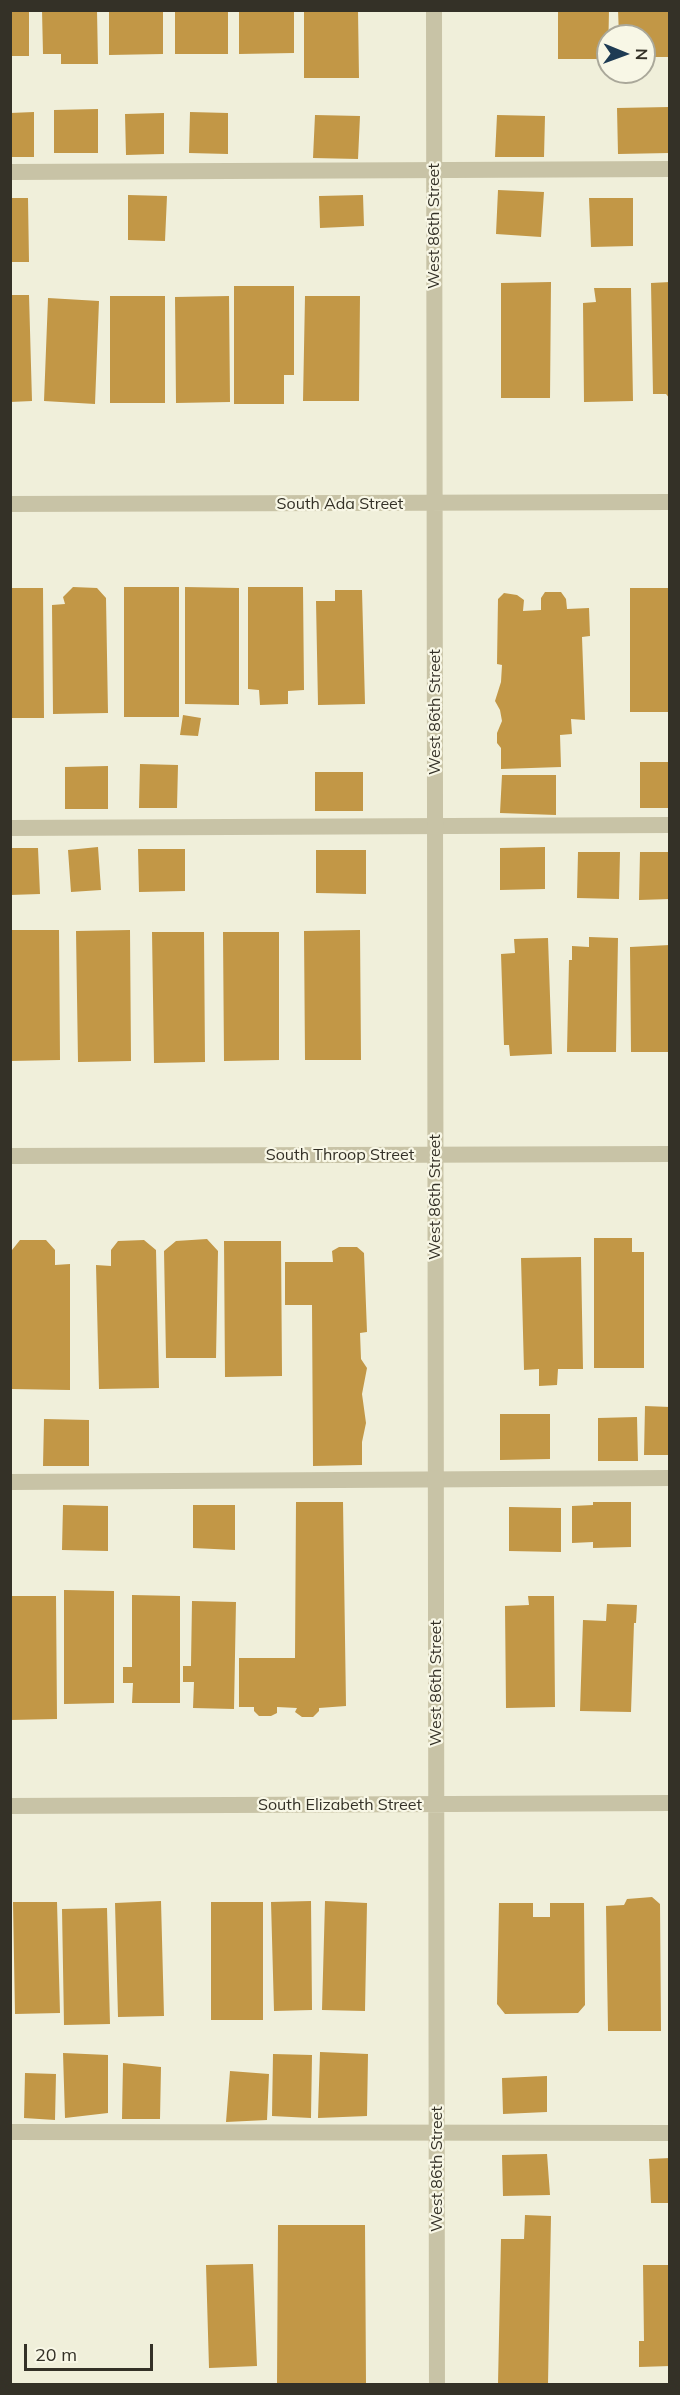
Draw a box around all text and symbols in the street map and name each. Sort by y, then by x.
north arrow [596,24,656,84]
text: N [632,48,652,60]
street label: West 86th Street [424,163,444,289]
street label: South Ada Street [277,494,403,514]
street label: West 86th Street [425,649,445,775]
street label: West 86th Street [425,1134,445,1260]
street label: South Throop Street [266,1145,414,1165]
street label: West 86th Street [426,1620,446,1746]
street label: South Elizabeth Street [258,1795,422,1815]
street label: West 86th Street [427,2106,447,2232]
scale bar [27,2332,156,2370]
text: 20 m [35,2343,77,2366]

